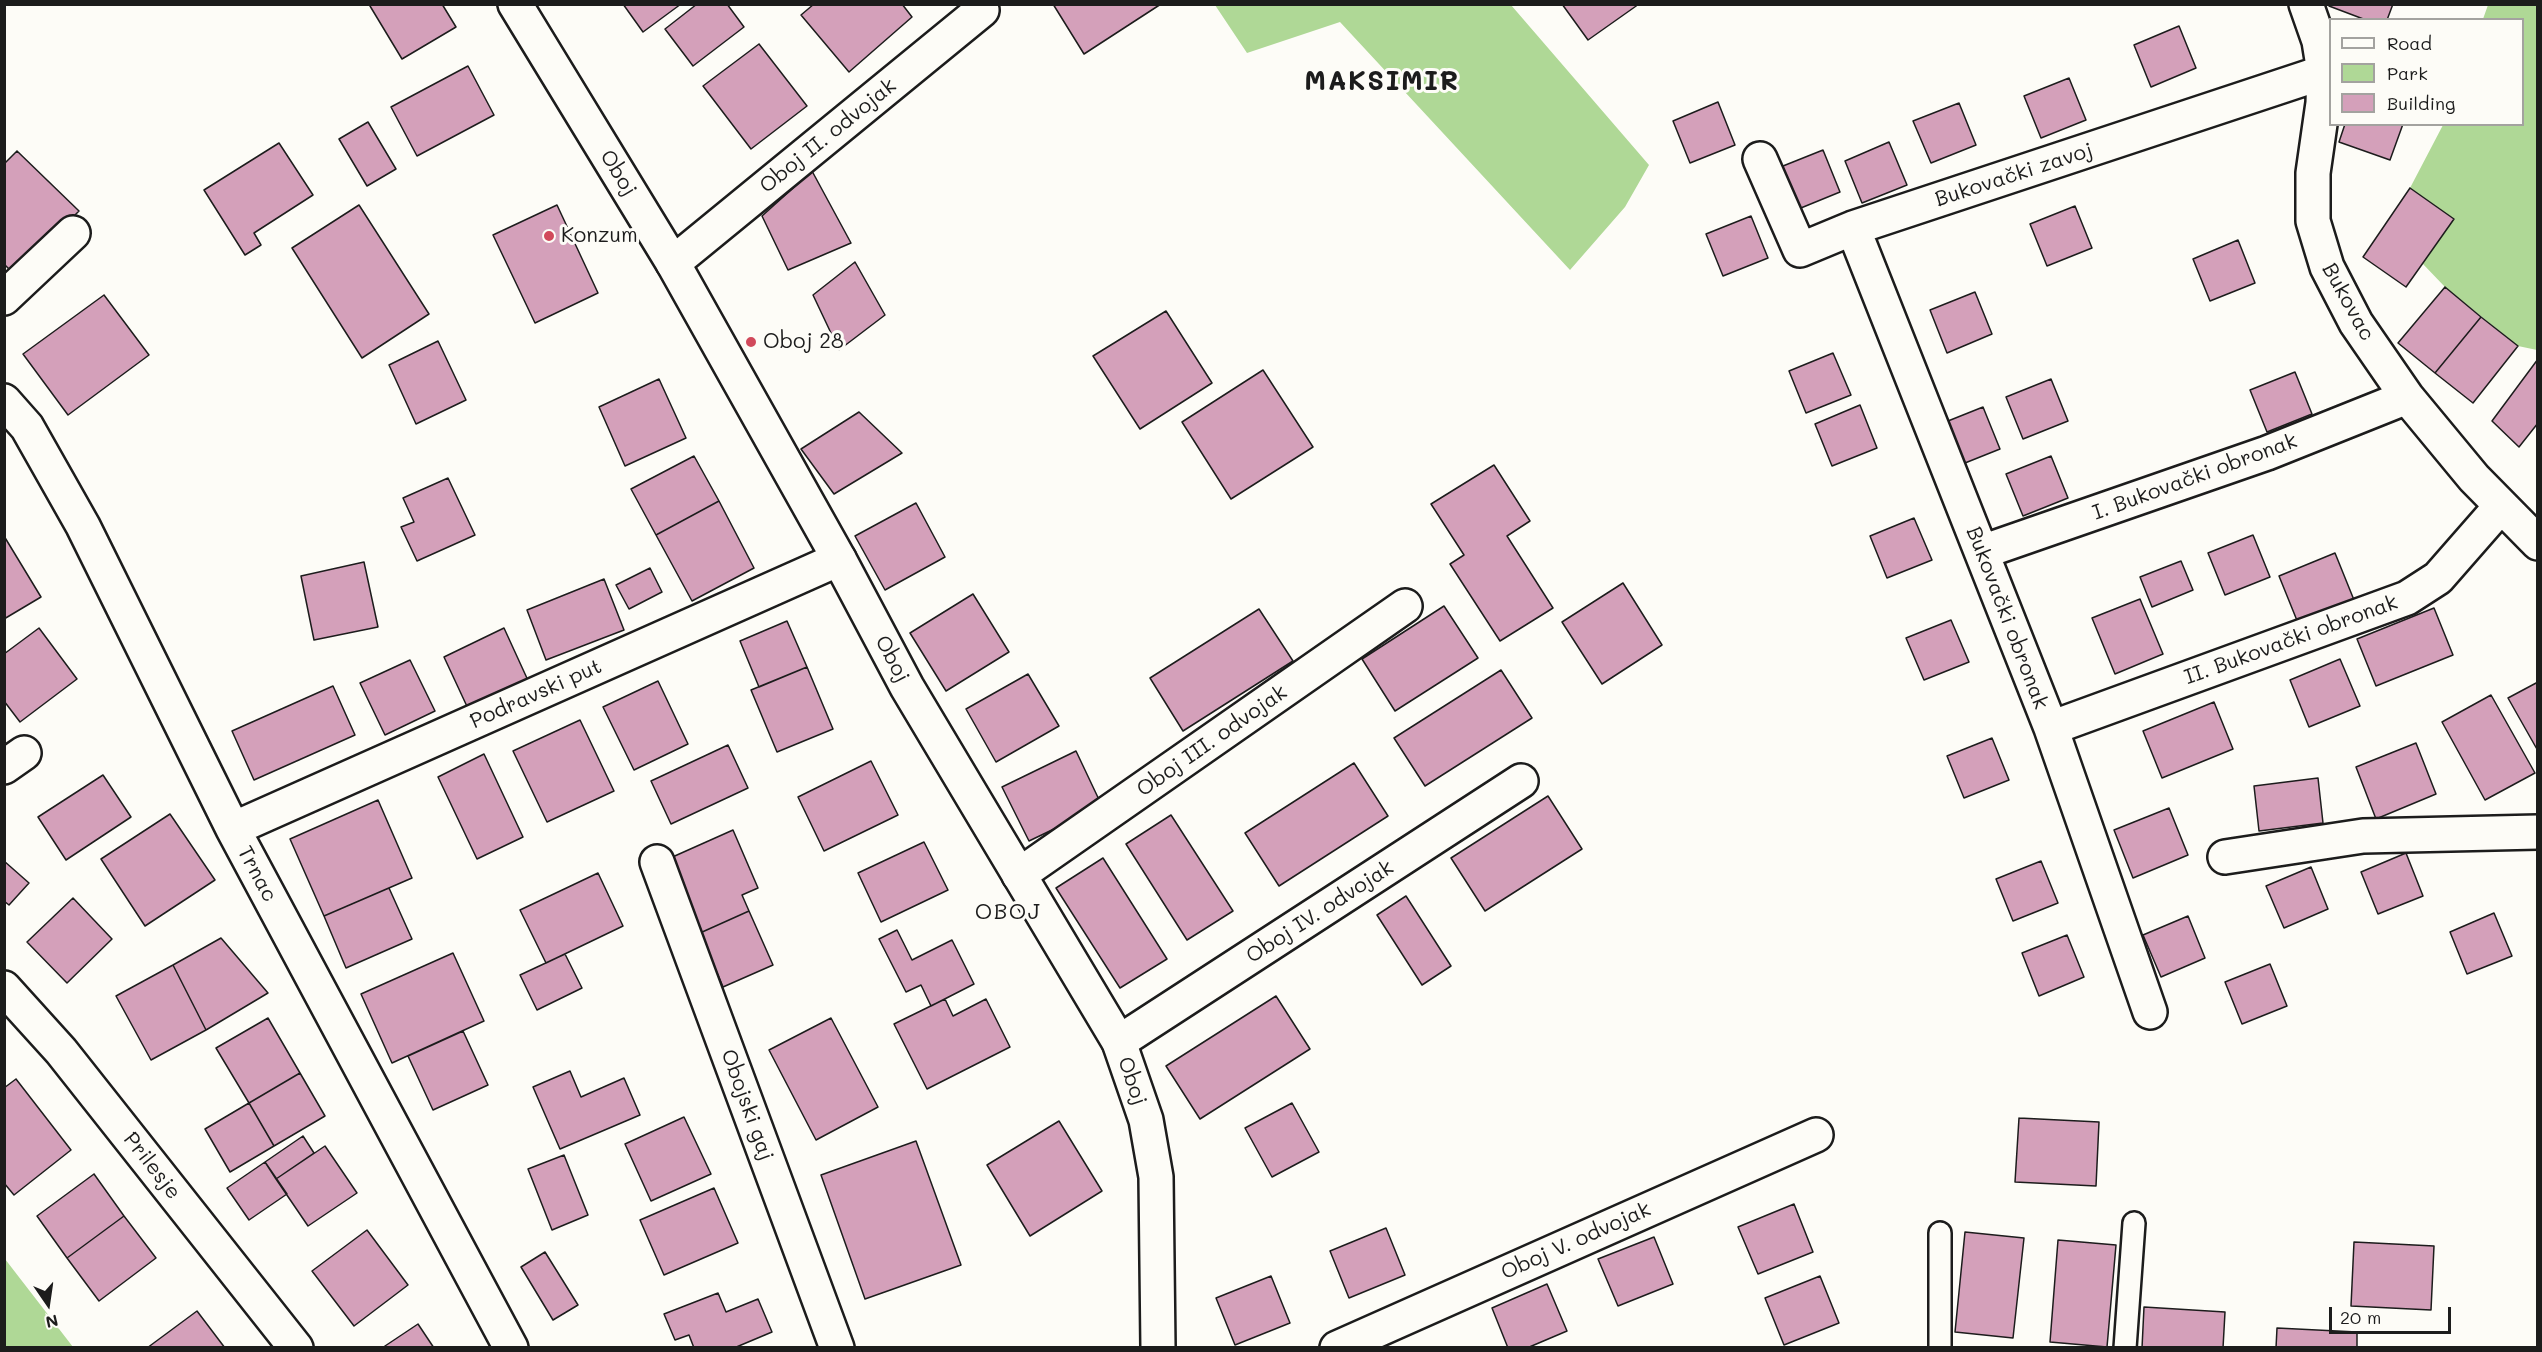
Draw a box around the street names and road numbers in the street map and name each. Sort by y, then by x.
street label: Oboj II. odvojak [755,73,901,199]
street label: Bukovački zavoj [1932,138,2096,212]
street label: Oboj [594,145,642,201]
street label: Bukovac [2316,259,2380,345]
street label: I. Bukovački obronak [2089,428,2301,526]
street label: Bukovački obronak [1961,523,2053,713]
street label: II. Bukovački obronak [2181,590,2401,690]
street label: Oboj [869,631,915,687]
street label: Podravski put [466,654,606,734]
street label: Oboj III. odvojak [1132,680,1292,802]
street label: Trnac [232,842,282,906]
street label: Oboj IV. odvojak [1242,855,1398,969]
street label: Obojski gaj [715,1046,779,1164]
street label: Oboj [1112,1053,1152,1109]
street label: Prilesje [118,1127,186,1205]
street label: Oboj V. odvojak [1497,1197,1655,1285]

